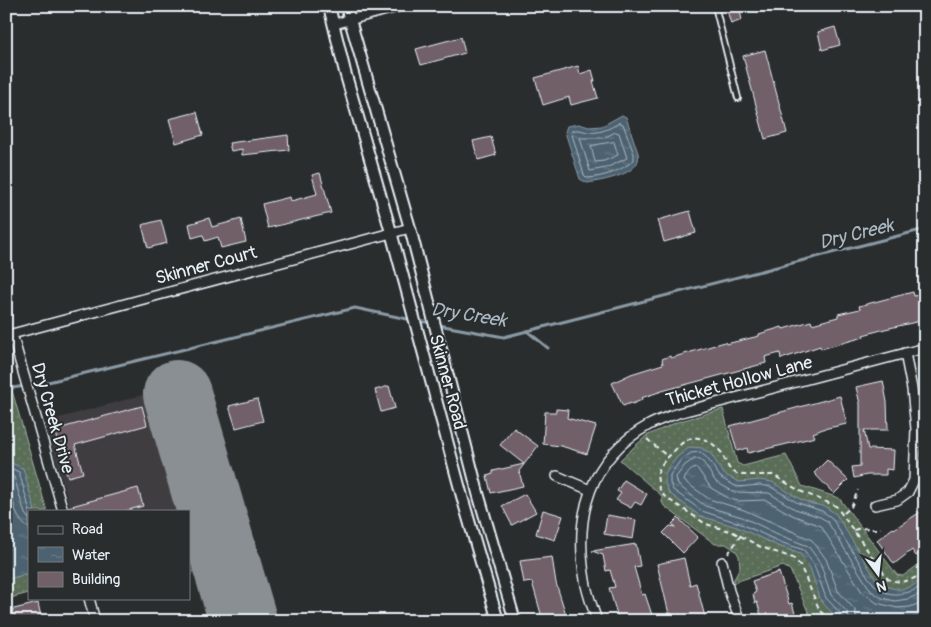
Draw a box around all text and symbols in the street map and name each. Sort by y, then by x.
water label: Dry Creek [817,213,898,255]
street label: Skinner Court [153,241,260,290]
water label: Dry Creek [430,297,510,333]
street label: Skinner Road [424,332,471,432]
street label: Thicket Hollow Lane [663,351,815,412]
street label: Dry Creek Drive [26,360,79,476]
legend [28,510,190,600]
text: Road [72,520,103,539]
text: Water [72,546,111,565]
north arrow [854,550,904,600]
text: Building [72,570,120,589]
text: N [874,577,888,596]

